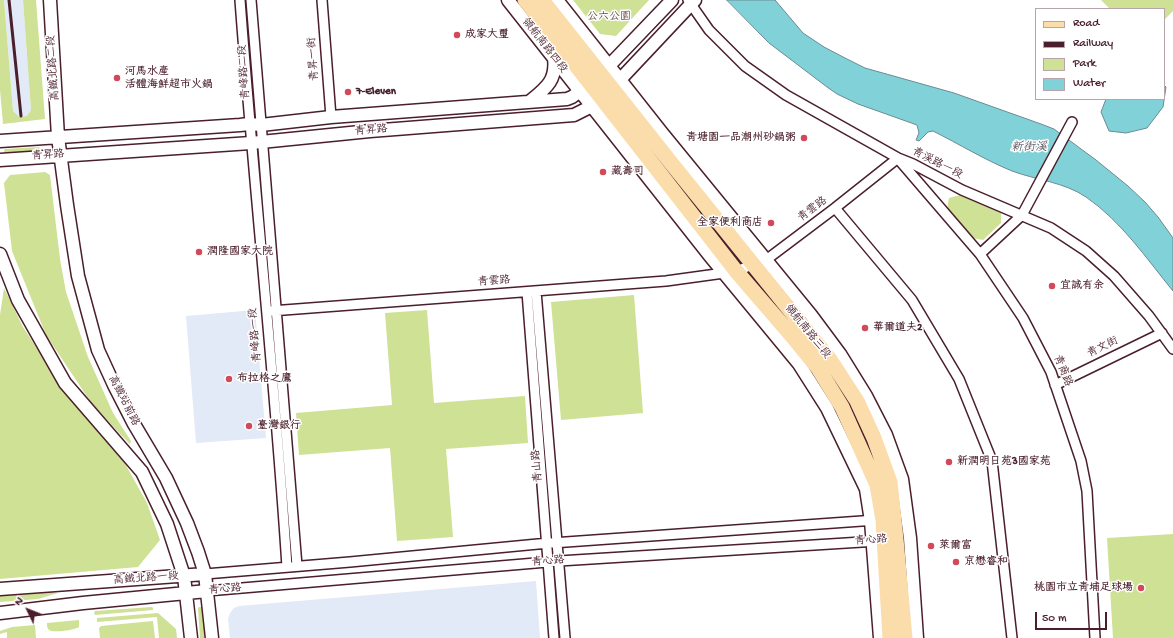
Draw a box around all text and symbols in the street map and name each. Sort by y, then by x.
legend [1035,8,1165,100]
park label: 公六公園 [587,10,631,24]
street label: 領航南路四段 [518,16,570,76]
text: Road [1073,17,1099,31]
place label: 成家大璽 [465,28,509,42]
marker: 成家大璽 [452,30,462,40]
street label: 高鐵北路二段 [45,35,63,101]
street label: 青昇一街 [306,37,322,81]
text: Railway [1073,37,1113,51]
street label: 青峰路二段 [236,44,254,100]
text: Park [1073,57,1096,71]
place label: 河馬水產 活體海鮮超市火鍋 [125,65,213,91]
marker: 河馬水產 活體海鮮超市火鍋 [112,73,122,83]
text: Water [1073,77,1105,91]
place label: 7-Eleven [356,85,396,99]
marker: 7-Eleven [343,87,353,97]
street label: 青昇路 [354,123,388,139]
place label: 青塘園一品潮州砂鍋粥 [686,131,796,145]
marker: 青塘園一品潮州砂鍋粥 [799,133,809,143]
water label: 新街溪 [1011,141,1047,155]
street label: 青溪路一段 [910,146,964,182]
street label: 青昇路 [31,148,65,164]
place label: 藏壽司 [611,165,644,179]
marker: 藏壽司 [598,167,608,177]
street label: 青雲路 [796,195,830,225]
place label: 全家便利商店 [697,216,763,230]
marker: 全家便利商店 [766,218,776,228]
place label: 潤隆國家大院 [207,245,273,259]
marker: 潤隆國家大院 [194,247,204,257]
street label: 青雲路 [477,274,511,290]
place label: 宜誠有余 [1060,279,1104,293]
marker: 宜誠有余 [1047,281,1057,291]
street label: 領航南路三段 [781,302,833,362]
street label: 青峰路一段 [247,307,265,363]
place label: 華爾道夫2 [873,321,922,335]
marker: 華爾道夫2 [860,323,870,333]
street label: 青文街 [1085,335,1121,361]
street label: 青商路 [1050,353,1074,389]
place label: 布拉格之鷹 [237,372,292,386]
street label: 高鐵站前路 [105,374,141,428]
marker: 布拉格之鷹 [224,374,234,384]
place label: 臺灣銀行 [257,419,301,433]
marker: 臺灣銀行 [244,421,254,431]
street label: 青山路 [530,449,546,483]
place label: 新潤明日苑3國家苑 [957,455,1051,469]
marker: 新潤明日苑3國家苑 [944,457,954,467]
street label: 青心路 [854,533,888,549]
place label: 萊爾富 [939,539,972,553]
marker: 萊爾富 [926,541,936,551]
street label: 青心路 [531,554,565,570]
place label: 京懋睿和 [964,555,1008,569]
marker: 京懋睿和 [951,557,961,567]
street label: 高鐵北路一段 [113,570,179,588]
place label: 桃園市立青埔足球場 [1034,581,1133,595]
street label: 青心路 [208,582,242,598]
marker: 桃園市立青埔足球場 [1136,583,1146,593]
north arrow [8,590,48,630]
text: N [12,595,26,609]
scale bar [1037,604,1109,630]
text: 50 m [1042,612,1067,626]

